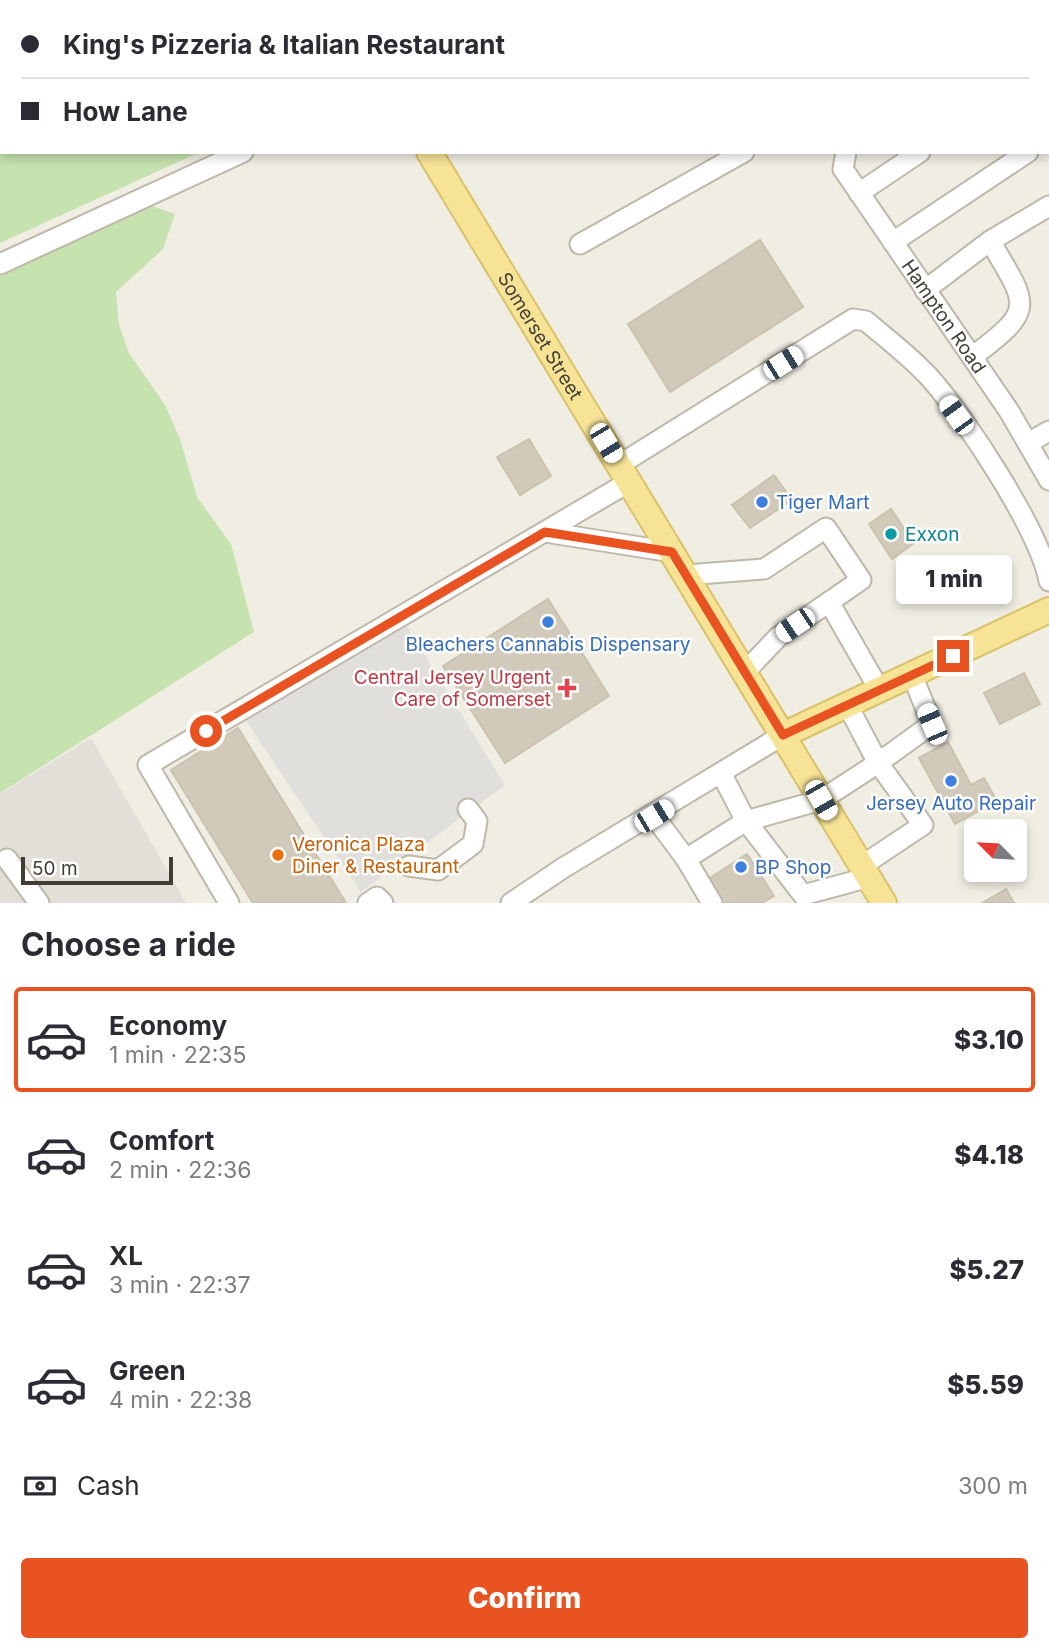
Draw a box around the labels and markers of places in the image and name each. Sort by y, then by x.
place label: Tiger Mart [776,491,870,514]
marker: Tiger Mart [754,494,770,510]
place label: Exxon [905,523,959,546]
marker: Exxon [883,526,899,542]
marker: Bleachers Cannabis Dispensary [540,614,556,630]
place label: Bleachers Cannabis Dispensary [405,633,691,656]
place label: Central Jersey Urgent Care of Somerset [354,666,551,711]
marker: Central Jersey Urgent Care of Somerset [557,678,577,698]
marker: Jersey Auto Repair [943,773,959,789]
place label: Jersey Auto Repair [866,792,1036,815]
place label: Veronica Plaza Diner & Restaurant [292,833,459,878]
marker: Veronica Plaza Diner & Restaurant [270,847,286,863]
place label: BP Shop [755,856,831,879]
marker: BP Shop [733,859,749,875]

